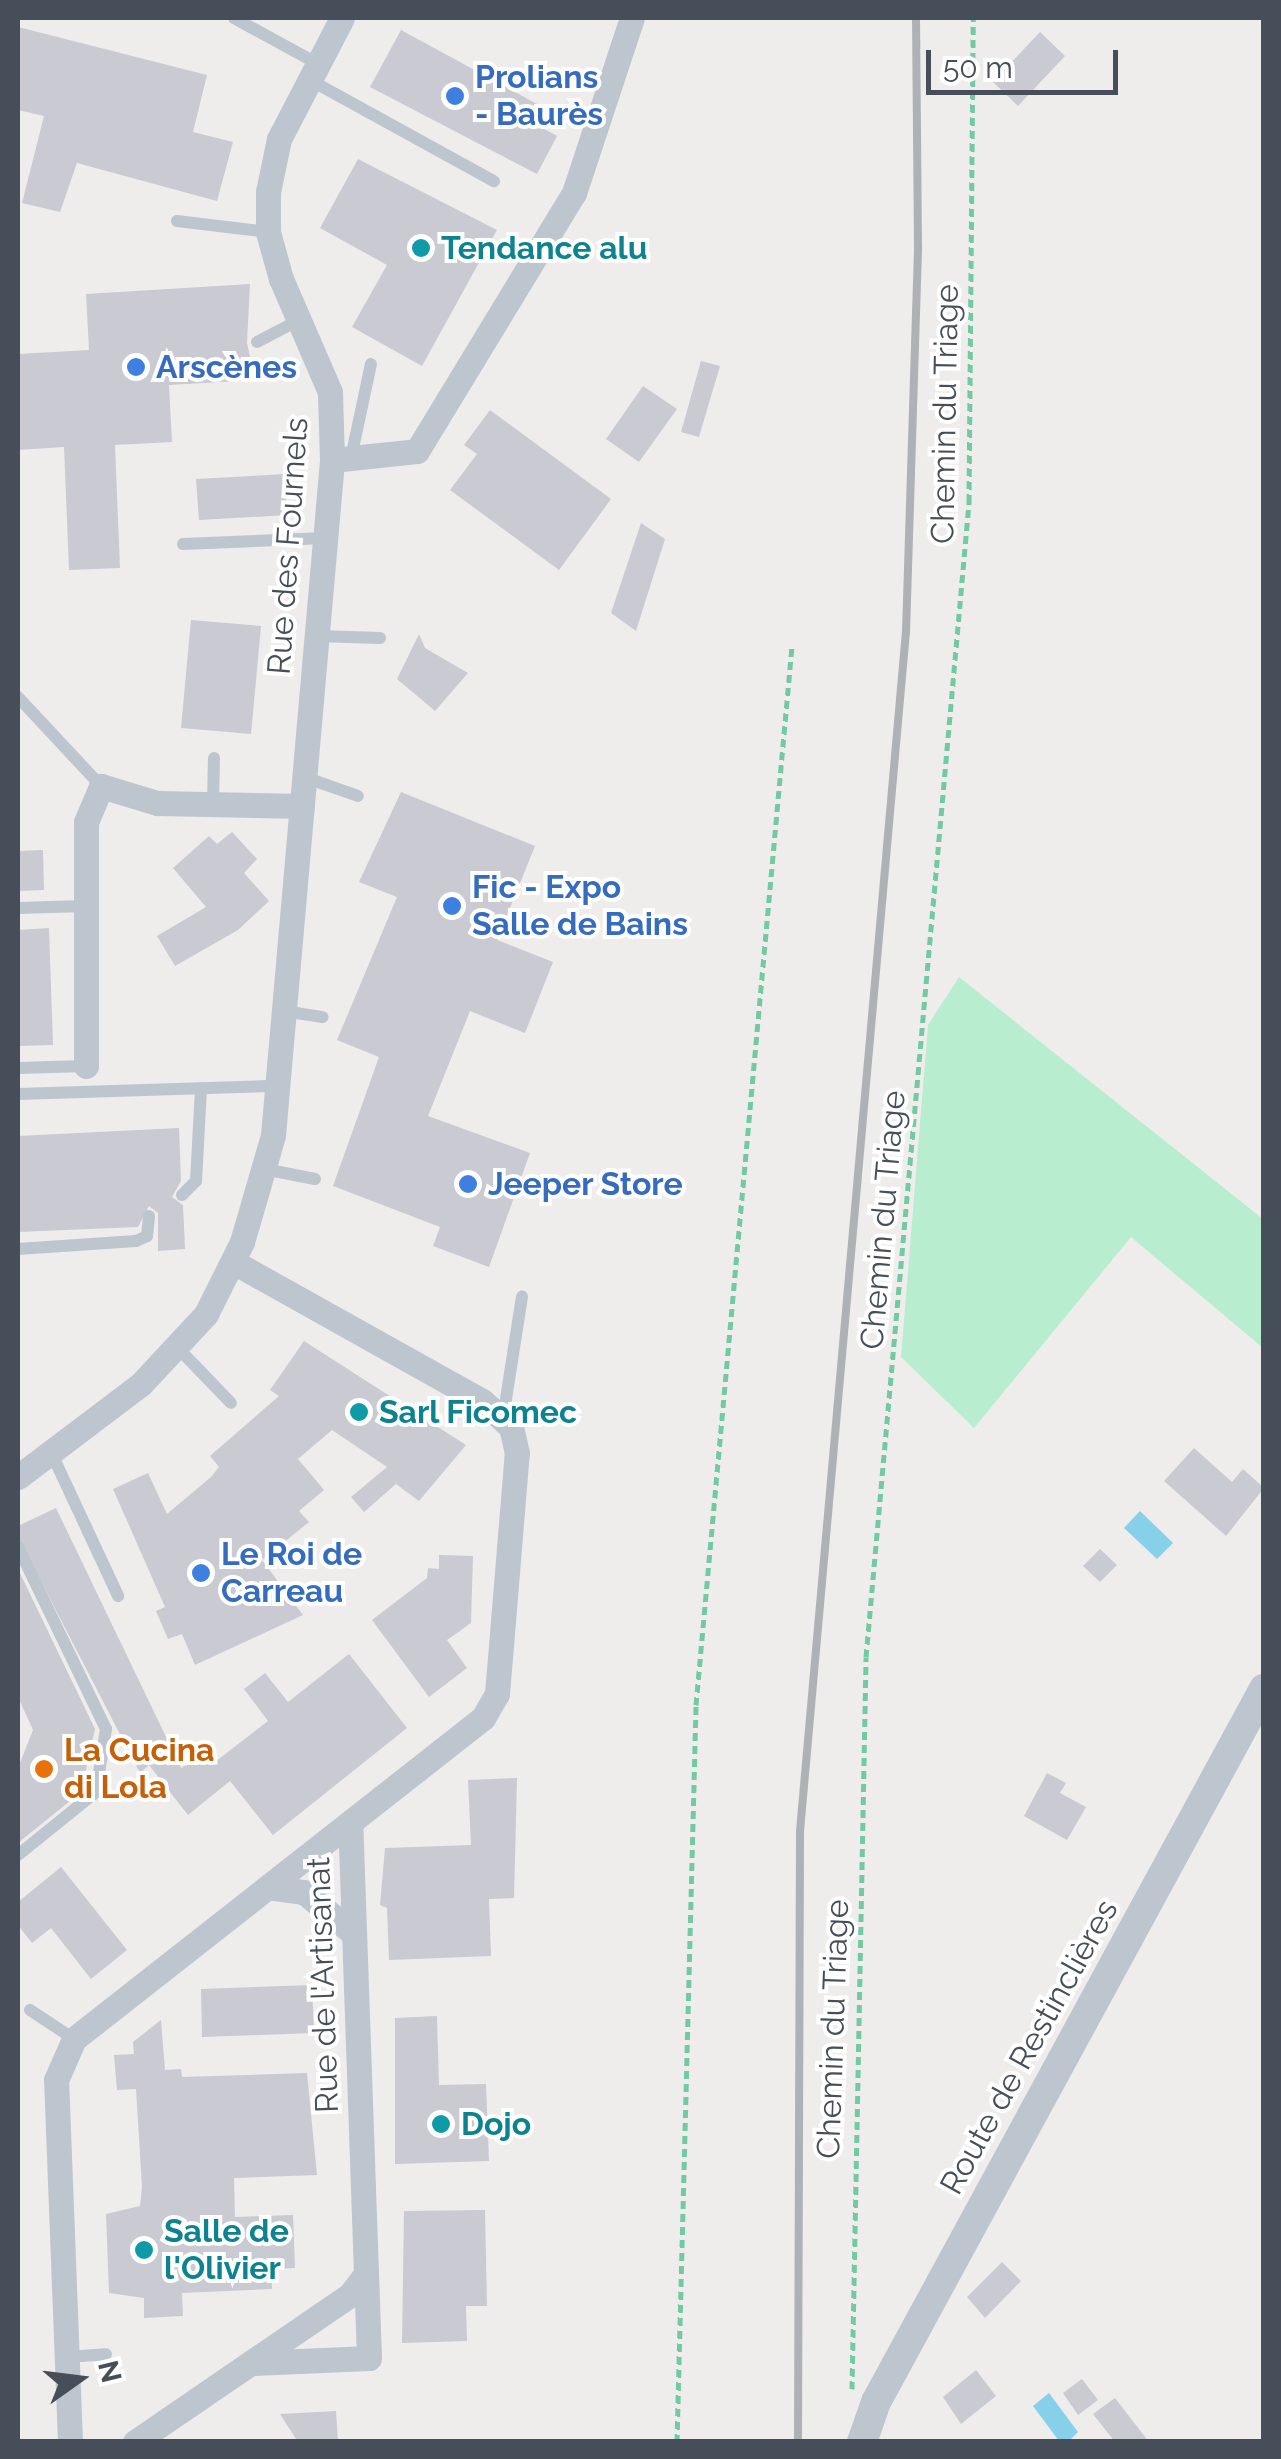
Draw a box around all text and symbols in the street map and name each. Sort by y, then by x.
scale bar [931,30,1124,92]
text: 50 m [943,50,1013,85]
place label: Prolians - Baurès [475,59,603,134]
marker: Prolians - Baurès [444,85,466,107]
place label: Tendance alu [441,229,648,267]
marker: Tendance alu [410,237,432,259]
street label: Chemin du Triage [924,283,966,545]
place label: Arscènes [156,348,297,386]
marker: Arscènes [125,356,147,378]
street label: Rue des Fournels [260,416,316,676]
place label: Fic - Expo Salle de Bains [472,869,688,944]
marker: Fic - Expo Salle de Bains [441,895,463,917]
street label: Chemin du Triage [853,1089,913,1351]
place label: Jeeper Store [488,1165,683,1203]
marker: Jeeper Store [457,1173,479,1195]
place label: Sarl Ficomec [379,1393,578,1431]
marker: Sarl Ficomec [348,1401,370,1423]
place label: Le Roi de Carreau [221,1536,362,1611]
marker: Le Roi de Carreau [190,1562,212,1584]
place label: La Cucina di Lola [64,1732,214,1807]
marker: La Cucina di Lola [33,1758,55,1780]
street label: Rue de l'Artisanat [299,1856,347,2114]
street label: Route de Restinclières [932,1893,1126,2201]
street label: Chemin du Triage [809,1898,857,2160]
place label: Dojo [461,2105,531,2143]
marker: Dojo [430,2113,452,2135]
place label: Salle de l'Olivier [164,2213,289,2288]
marker: Salle de l'Olivier [133,2239,155,2261]
north arrow [30,2329,130,2429]
text: N [91,2357,128,2386]

